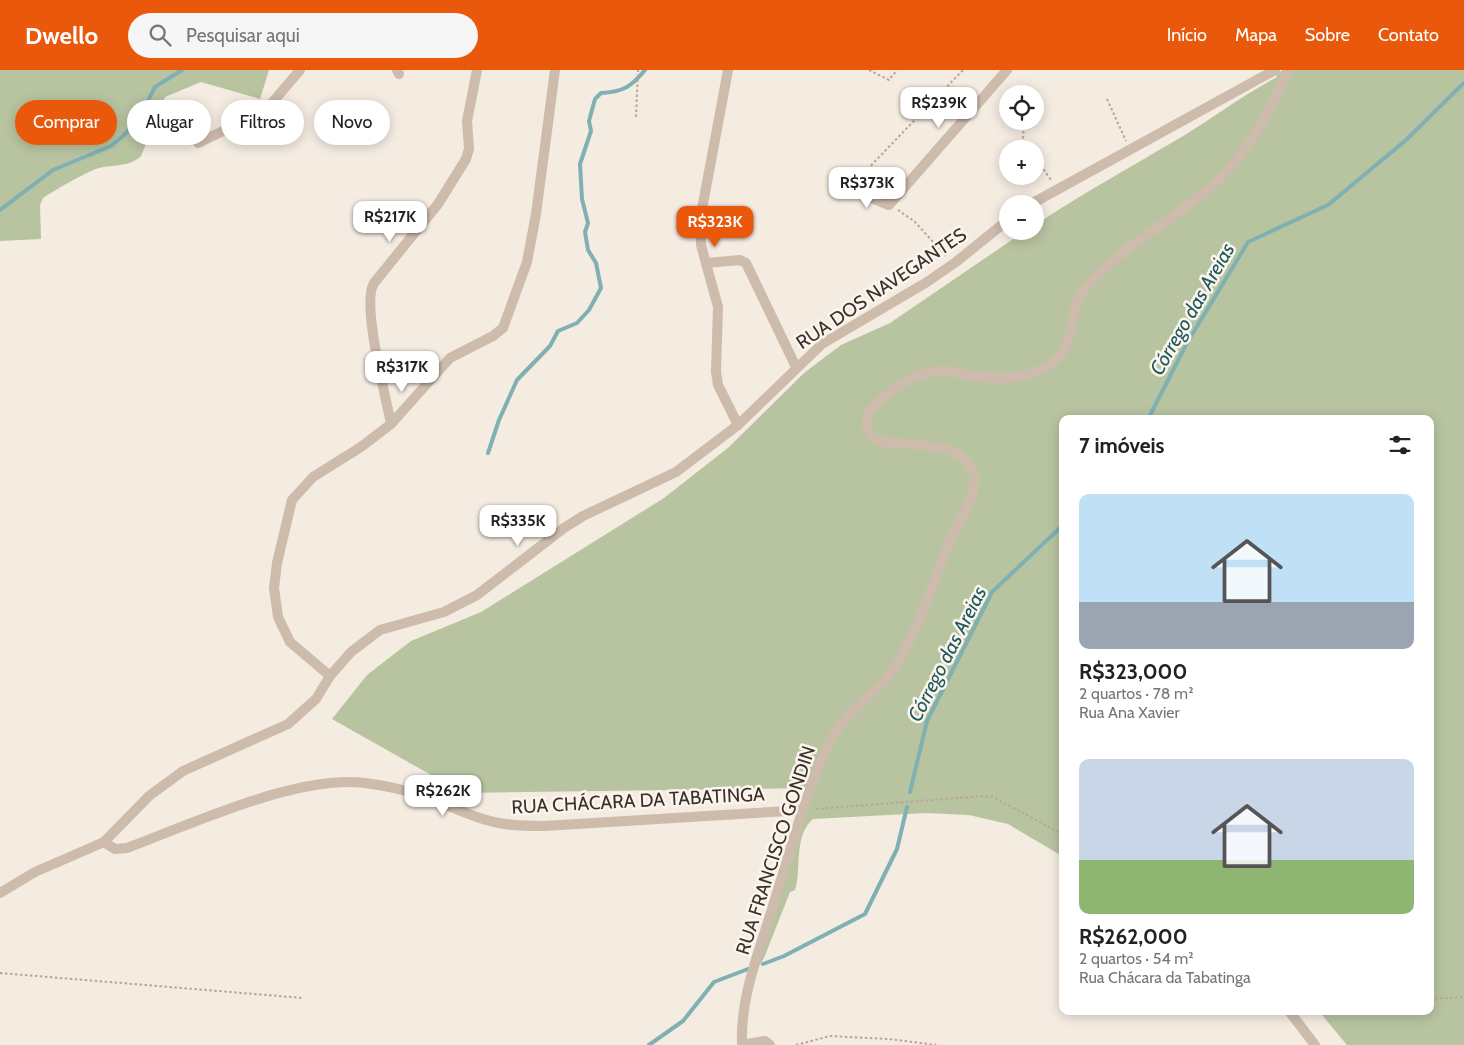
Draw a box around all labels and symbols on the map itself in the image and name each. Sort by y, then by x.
pin: R$239K [898,87,980,129]
pin: R$373K [826,166,908,209]
pin: R$217K [349,200,431,243]
pin: R$323K [674,206,756,248]
street label: RUA DOS NAVEGANTES [792,223,971,354]
water label: Córrego das Areias [1144,239,1240,379]
pin: R$317K [361,350,443,393]
pin: R$335K [477,504,559,547]
water label: Córrego das Areias [903,582,991,726]
street label: RUA FRANCISCO GONDIN [731,743,820,957]
pin: R$262K [402,774,484,817]
street label: RUA CHÁCARA DA TABATINGA [511,781,766,819]

